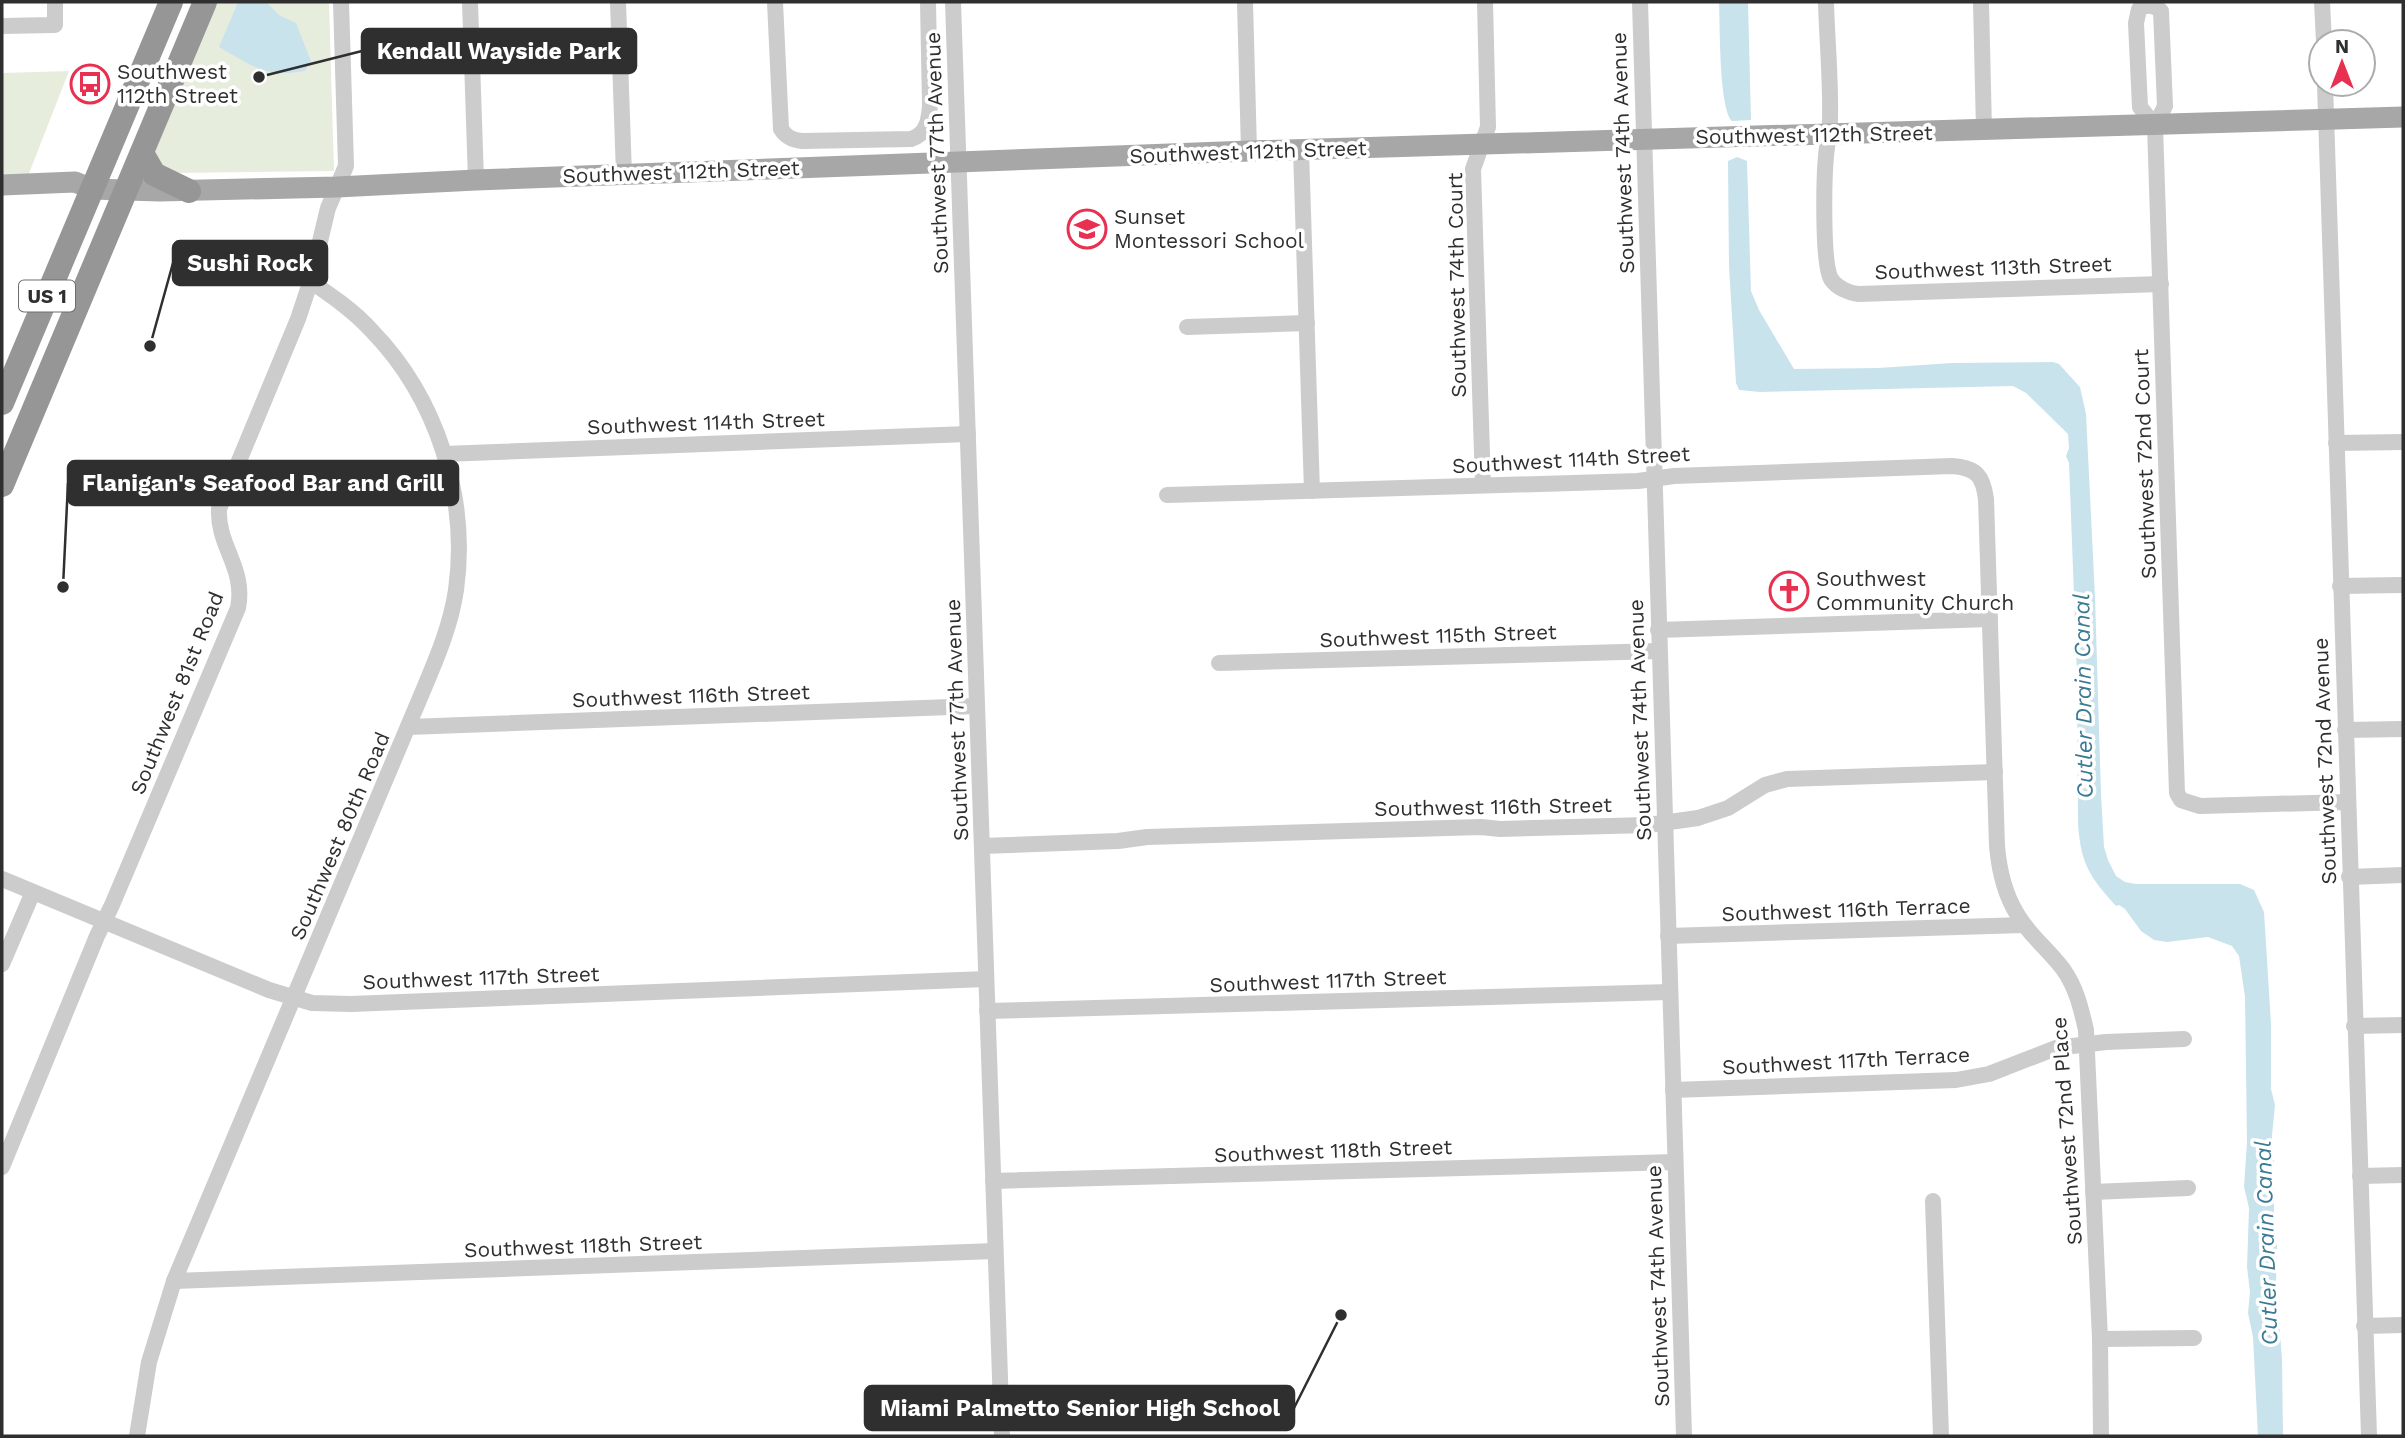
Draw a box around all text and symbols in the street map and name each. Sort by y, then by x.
north arrow [2307,28,2377,98]
callout: Kendall Wayside Park [362,29,636,73]
street label: Southwest 77th Avenue [920,32,953,274]
street label: Southwest 74th Avenue [1606,32,1639,274]
text: N [2335,35,2349,58]
text: Kendall Wayside Park [377,38,622,65]
place label: Southwest 112th Street [117,59,238,108]
bus stop icon: Southwest 112th Street [69,63,111,105]
street label: Southwest 112th Street [1695,120,1933,149]
street label: Southwest 112th Street [1129,135,1367,168]
street label: Southwest 112th Street [562,155,800,188]
street label: Southwest 74th Court [1442,172,1471,398]
place label: Sunset Montessori School [1114,204,1305,253]
school or university icon: Sunset Montessori School [1066,208,1108,250]
callout: Sushi Rock [173,241,327,285]
text: Sushi Rock [187,250,314,277]
street label: Southwest 113th Street [1874,251,2112,284]
road number: US 1 [19,280,75,312]
street label: Southwest 72nd Court [2128,348,2161,580]
street label: Southwest 114th Street [587,406,826,439]
street label: Southwest 114th Street [1451,441,1691,478]
callout: Flanigan's Seafood Bar and Grill [68,461,458,505]
text: Flanigan's Seafood Bar and Grill [82,470,445,497]
place label: Southwest Community Church [1816,566,2014,615]
church icon: Southwest Community Church [1768,570,1810,612]
street label: Southwest 81st Road [124,588,229,798]
water label: Cutler Drain Canal [2068,593,2099,799]
street label: Southwest 77th Avenue [940,599,973,841]
street label: Southwest 74th Avenue [1623,599,1656,841]
street label: Southwest 115th Street [1319,619,1557,652]
street label: Southwest 72nd Avenue [2308,637,2341,885]
street label: Southwest 116th Street [572,679,810,712]
street label: Southwest 80th Road [284,728,395,943]
street label: Southwest 116th Street [1374,792,1612,821]
street label: Southwest 116th Terrace [1721,893,1971,926]
street label: Southwest 117th Street [362,961,600,994]
street label: Southwest 117th Street [1209,964,1447,997]
street label: Southwest 72nd Place [2046,1016,2087,1246]
street label: Southwest 117th Terrace [1721,1042,1971,1079]
street label: Southwest 118th Street [1214,1134,1453,1167]
water label: Cutler Drain Canal [2249,1140,2284,1346]
street label: Southwest 74th Avenue [1641,1165,1674,1407]
street label: Southwest 118th Street [464,1229,703,1262]
callout: Miami Palmetto Senior High School [865,1386,1294,1430]
text: Miami Palmetto Senior High School [880,1395,1281,1422]

